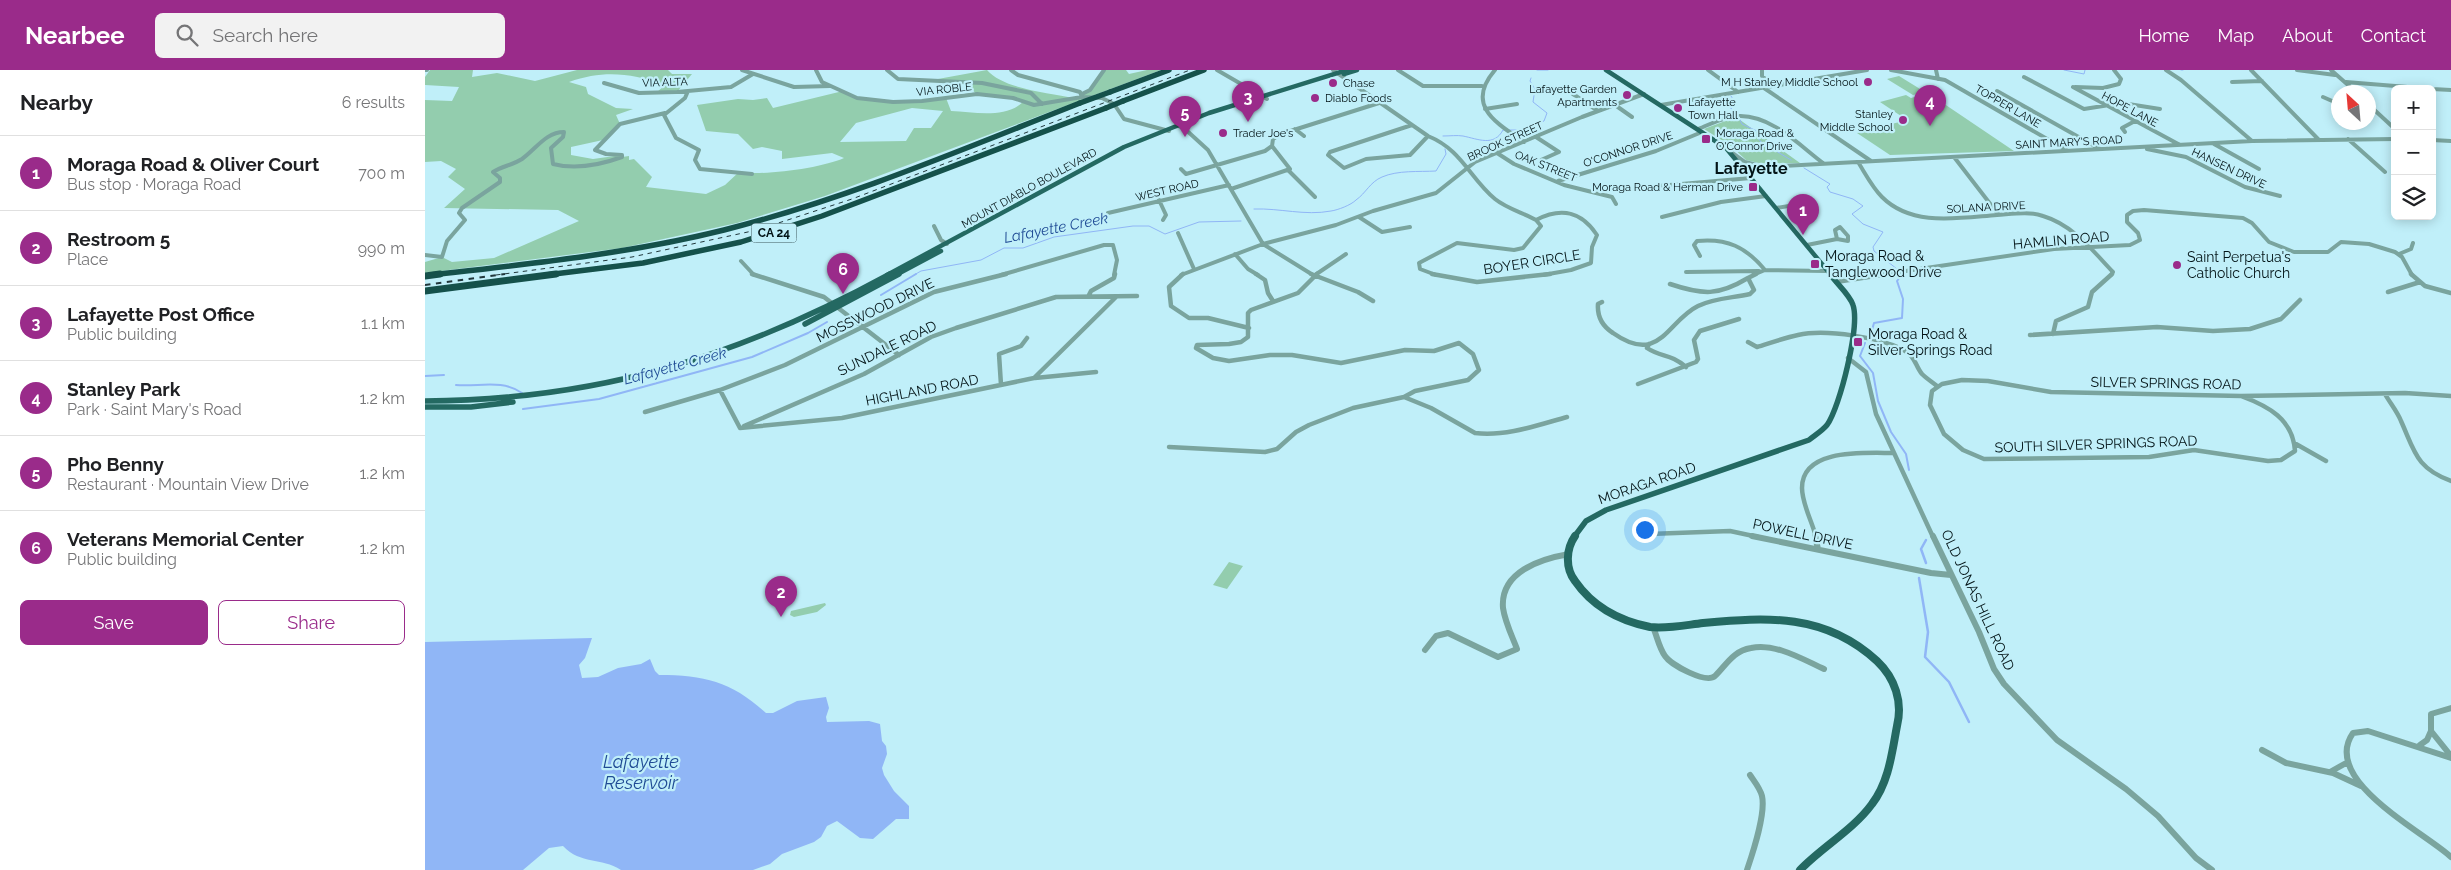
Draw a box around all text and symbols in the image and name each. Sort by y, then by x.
search box [155,13,505,58]
text: Nearbee [25,21,125,50]
icon: search [173,21,201,49]
text: Search here [213,24,318,46]
text: Home [2138,25,2189,46]
text: Map [2217,25,2254,46]
text: About [2282,25,2333,46]
text: Contact [2361,25,2426,46]
street label: VIA ALTA [642,75,689,90]
place label: M H Stanley Middle School [1721,76,1858,89]
marker: M H Stanley Middle School [1862,76,1874,88]
marker: Chase [1327,77,1339,89]
place label: Chase [1343,77,1375,90]
street label: VIA ROBLE [916,80,973,99]
pin: 3 [1232,81,1264,122]
street label: TOPPER LANE [1972,82,2043,131]
place label: Lafayette Garden Apartments [1529,83,1617,109]
pin: 4 [1914,85,1946,126]
north arrow [2331,85,2376,130]
map controls [2391,85,2436,220]
button: + [2391,85,2436,130]
marker: Lafayette Garden Apartments [1621,89,1633,101]
street label: HOPE LANE [2099,89,2160,130]
text: Nearby [20,90,93,115]
marker: Diablo Foods [1309,92,1321,104]
place label: Diablo Foods [1325,92,1392,105]
text: 6 results [342,93,405,112]
pin: 5 [1169,96,1201,137]
place label: Lafayette Town Hall [1688,96,1738,122]
marker: Lafayette Town Hall [1672,102,1684,114]
place label: Stanley Middle School [1820,108,1893,134]
marker: Stanley Middle School [1897,114,1909,126]
street label: BROOK STREET [1465,119,1545,164]
marker: Trader Joe's [1217,127,1229,139]
place label: Trader Joe's [1233,127,1293,140]
place label: Moraga Road & O'Connor Drive [1716,127,1795,153]
street label: O'CONNOR DRIVE [1582,129,1675,170]
button: − [2391,130,2436,175]
marker: Moraga Road & O'Connor Drive [1700,133,1712,145]
street label: SAINT MARY'S ROAD [2015,133,2123,152]
street label: MOUNT DIABLO BOULEVARD [959,146,1099,231]
street label: HANSEN DRIVE [2189,146,2268,192]
street label: OAK STREET [1513,148,1579,185]
text: Moraga Road & Oliver Court [67,153,319,175]
district label: Lafayette [1715,159,1788,178]
text: 1 [32,164,40,183]
text: 700 m [358,164,405,183]
text: Bus stop · Moraga Road [67,175,241,194]
button: layers [2391,175,2436,220]
street label: WEST ROAD [1134,177,1200,204]
place label: Moraga Road & Herman Drive [1592,181,1744,194]
marker: Moraga Road & Herman Drive [1747,181,1759,193]
pin: 1 [1787,194,1819,235]
street label: SOLANA DRIVE [1946,199,2026,216]
water label: Lafayette Creek [1002,209,1110,247]
road number: CA 24 [751,224,797,242]
text: Restroom 5 [67,228,170,250]
street label: HAMLIN ROAD [2012,228,2110,252]
text: 2 [31,239,41,258]
text: 990 m [358,239,405,258]
street label: BOYER CIRCLE [1482,246,1582,278]
place label: Moraga Road & Tanglewood Drive [1825,248,1942,280]
place label: Saint Perpetua's Catholic Church [2187,249,2291,281]
text: Place [67,250,108,269]
pin: 6 [827,253,859,294]
marker: Moraga Road & Tanglewood Drive [1809,258,1821,270]
marker: Saint Perpetua's Catholic Church [2171,259,2183,271]
street label: MOSSWOOD DRIVE [813,275,937,345]
text: Lafayette Post Office [67,303,255,325]
text: 3 [32,314,40,333]
text: 1.1 km [361,314,405,333]
street label: SUNDALE ROAD [835,317,939,379]
text: Public building [67,325,177,344]
place label: Moraga Road & Silver Springs Road [1868,326,1993,358]
marker: Moraga Road & Silver Springs Road [1852,336,1864,348]
water label: Lafayette Creek [622,344,728,388]
street label: HIGHLAND ROAD [864,371,980,409]
street label: SILVER SPRINGS ROAD [2090,374,2242,392]
text: Stanley Park [67,378,180,400]
text: 4 [31,389,41,408]
text: 1.2 km [360,389,405,408]
text: Park · Saint Mary's Road [67,400,242,419]
street label: SOUTH SILVER SPRINGS ROAD [1994,432,2198,456]
text: Pho Benny [67,453,164,475]
street label: MORAGA ROAD [1596,459,1698,507]
text: 5 [32,464,40,483]
text: 1.2 km [360,464,405,483]
text: Restaurant · Mountain View Drive [67,475,309,494]
street label: POWELL DRIVE [1751,516,1855,552]
your location [1632,517,1658,543]
street label: OLD JONAS HILL ROAD [1938,527,2018,673]
text: Veterans Memorial Center [67,528,304,550]
text: 6 [31,539,41,558]
text: 1.2 km [360,539,405,558]
text: Public building [67,550,177,569]
pin: 2 [765,576,797,617]
button: Save [20,600,208,645]
button: Share [218,600,405,645]
water label: Lafayette Reservoir [603,751,679,793]

